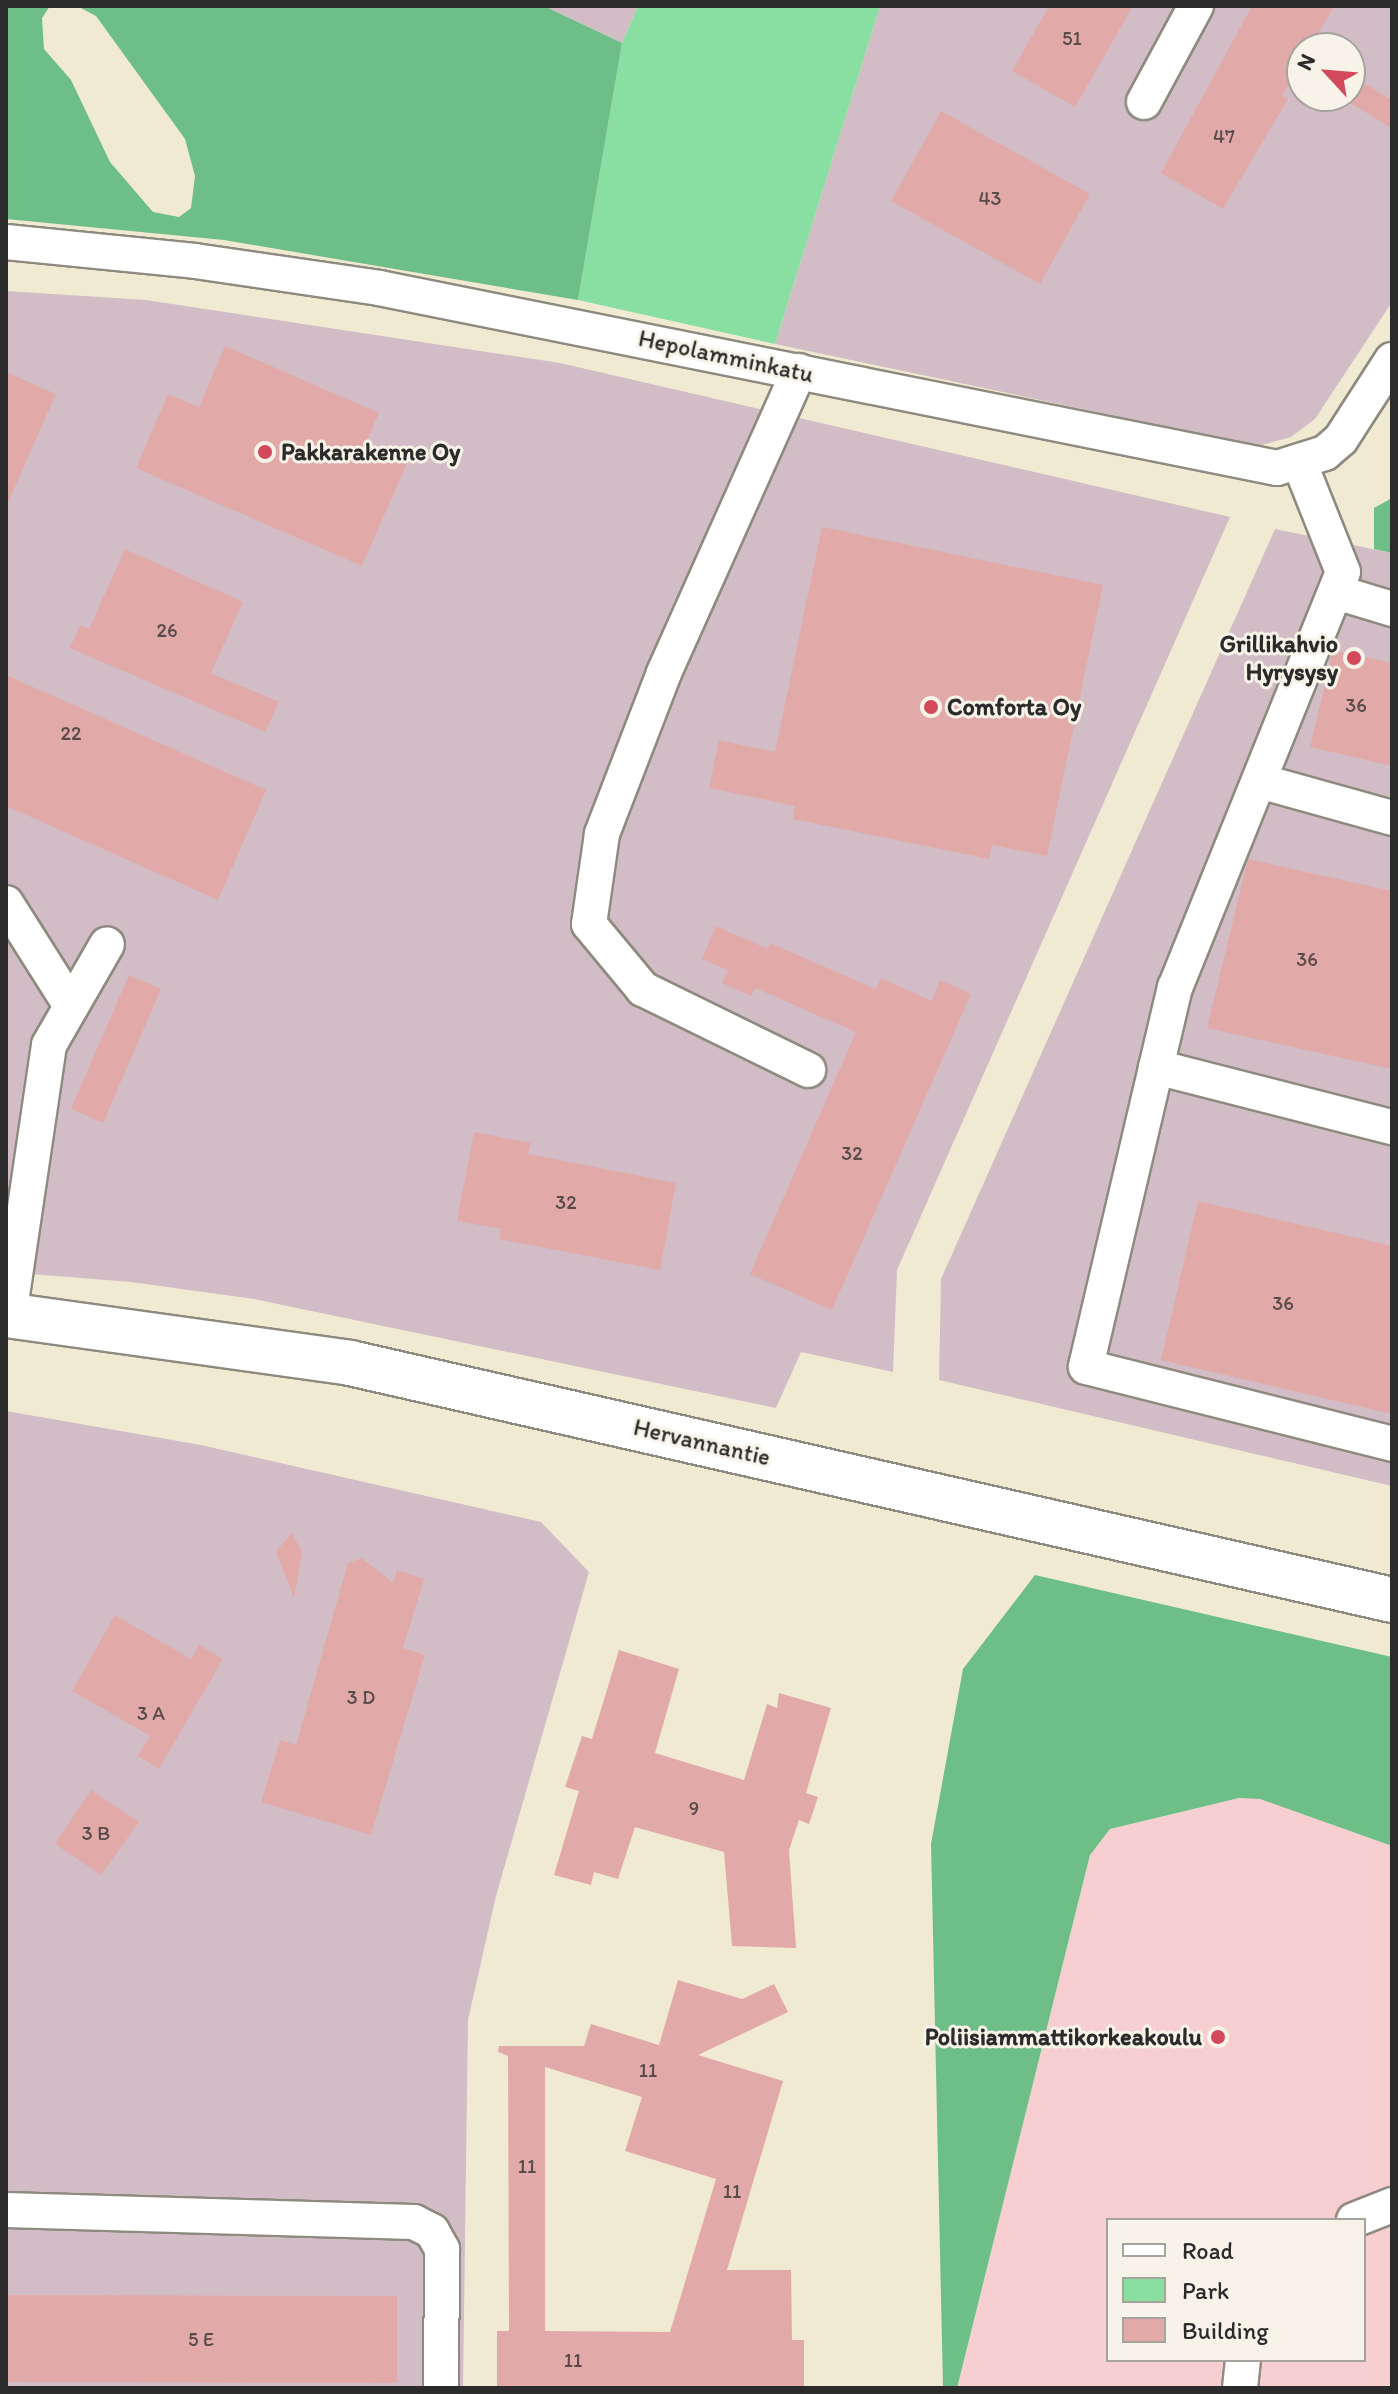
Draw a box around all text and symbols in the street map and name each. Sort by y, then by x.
house number: 51 [1062,26,1082,50]
north arrow [1286,32,1366,112]
text: N [1290,50,1321,75]
house number: 47 [1213,124,1235,148]
house number: 43 [979,186,1001,210]
street label: Hepolamminkatu [636,323,816,389]
place label: Pakkarakenne Oy [281,438,460,466]
marker: Pakkarakenne Oy [256,443,274,461]
house number: 26 [156,618,178,642]
place label: Grillikahvio Hyrysysy [1219,630,1338,686]
marker: Grillikahvio Hyrysysy [1345,649,1363,667]
place label: Comforta Oy [947,693,1081,721]
house number: 36 [1345,693,1367,717]
marker: Comforta Oy [922,698,940,716]
house number: 22 [60,721,82,745]
house number: 36 [1296,947,1318,971]
house number: 32 [841,1141,863,1165]
house number: 32 [555,1190,577,1214]
house number: 36 [1272,1291,1294,1315]
street label: Hervannantie [631,1412,773,1472]
house number: 3 D [347,1685,375,1709]
house number: 3 A [137,1701,165,1725]
house number: 9 [689,1796,699,1820]
house number: 3 B [82,1821,110,1845]
place label: Poliisiammattikorkeakoulu [925,2023,1202,2051]
marker: Poliisiammattikorkeakoulu [1209,2028,1227,2046]
house number: 11 [639,2058,657,2082]
house number: 11 [518,2154,536,2178]
house number: 11 [723,2179,741,2203]
legend [1106,2218,1366,2362]
text: Road [1182,2236,1234,2265]
text: Park [1182,2276,1229,2305]
text: Building [1182,2316,1269,2345]
house number: 5 E [188,2327,214,2351]
house number: 11 [564,2348,582,2372]

